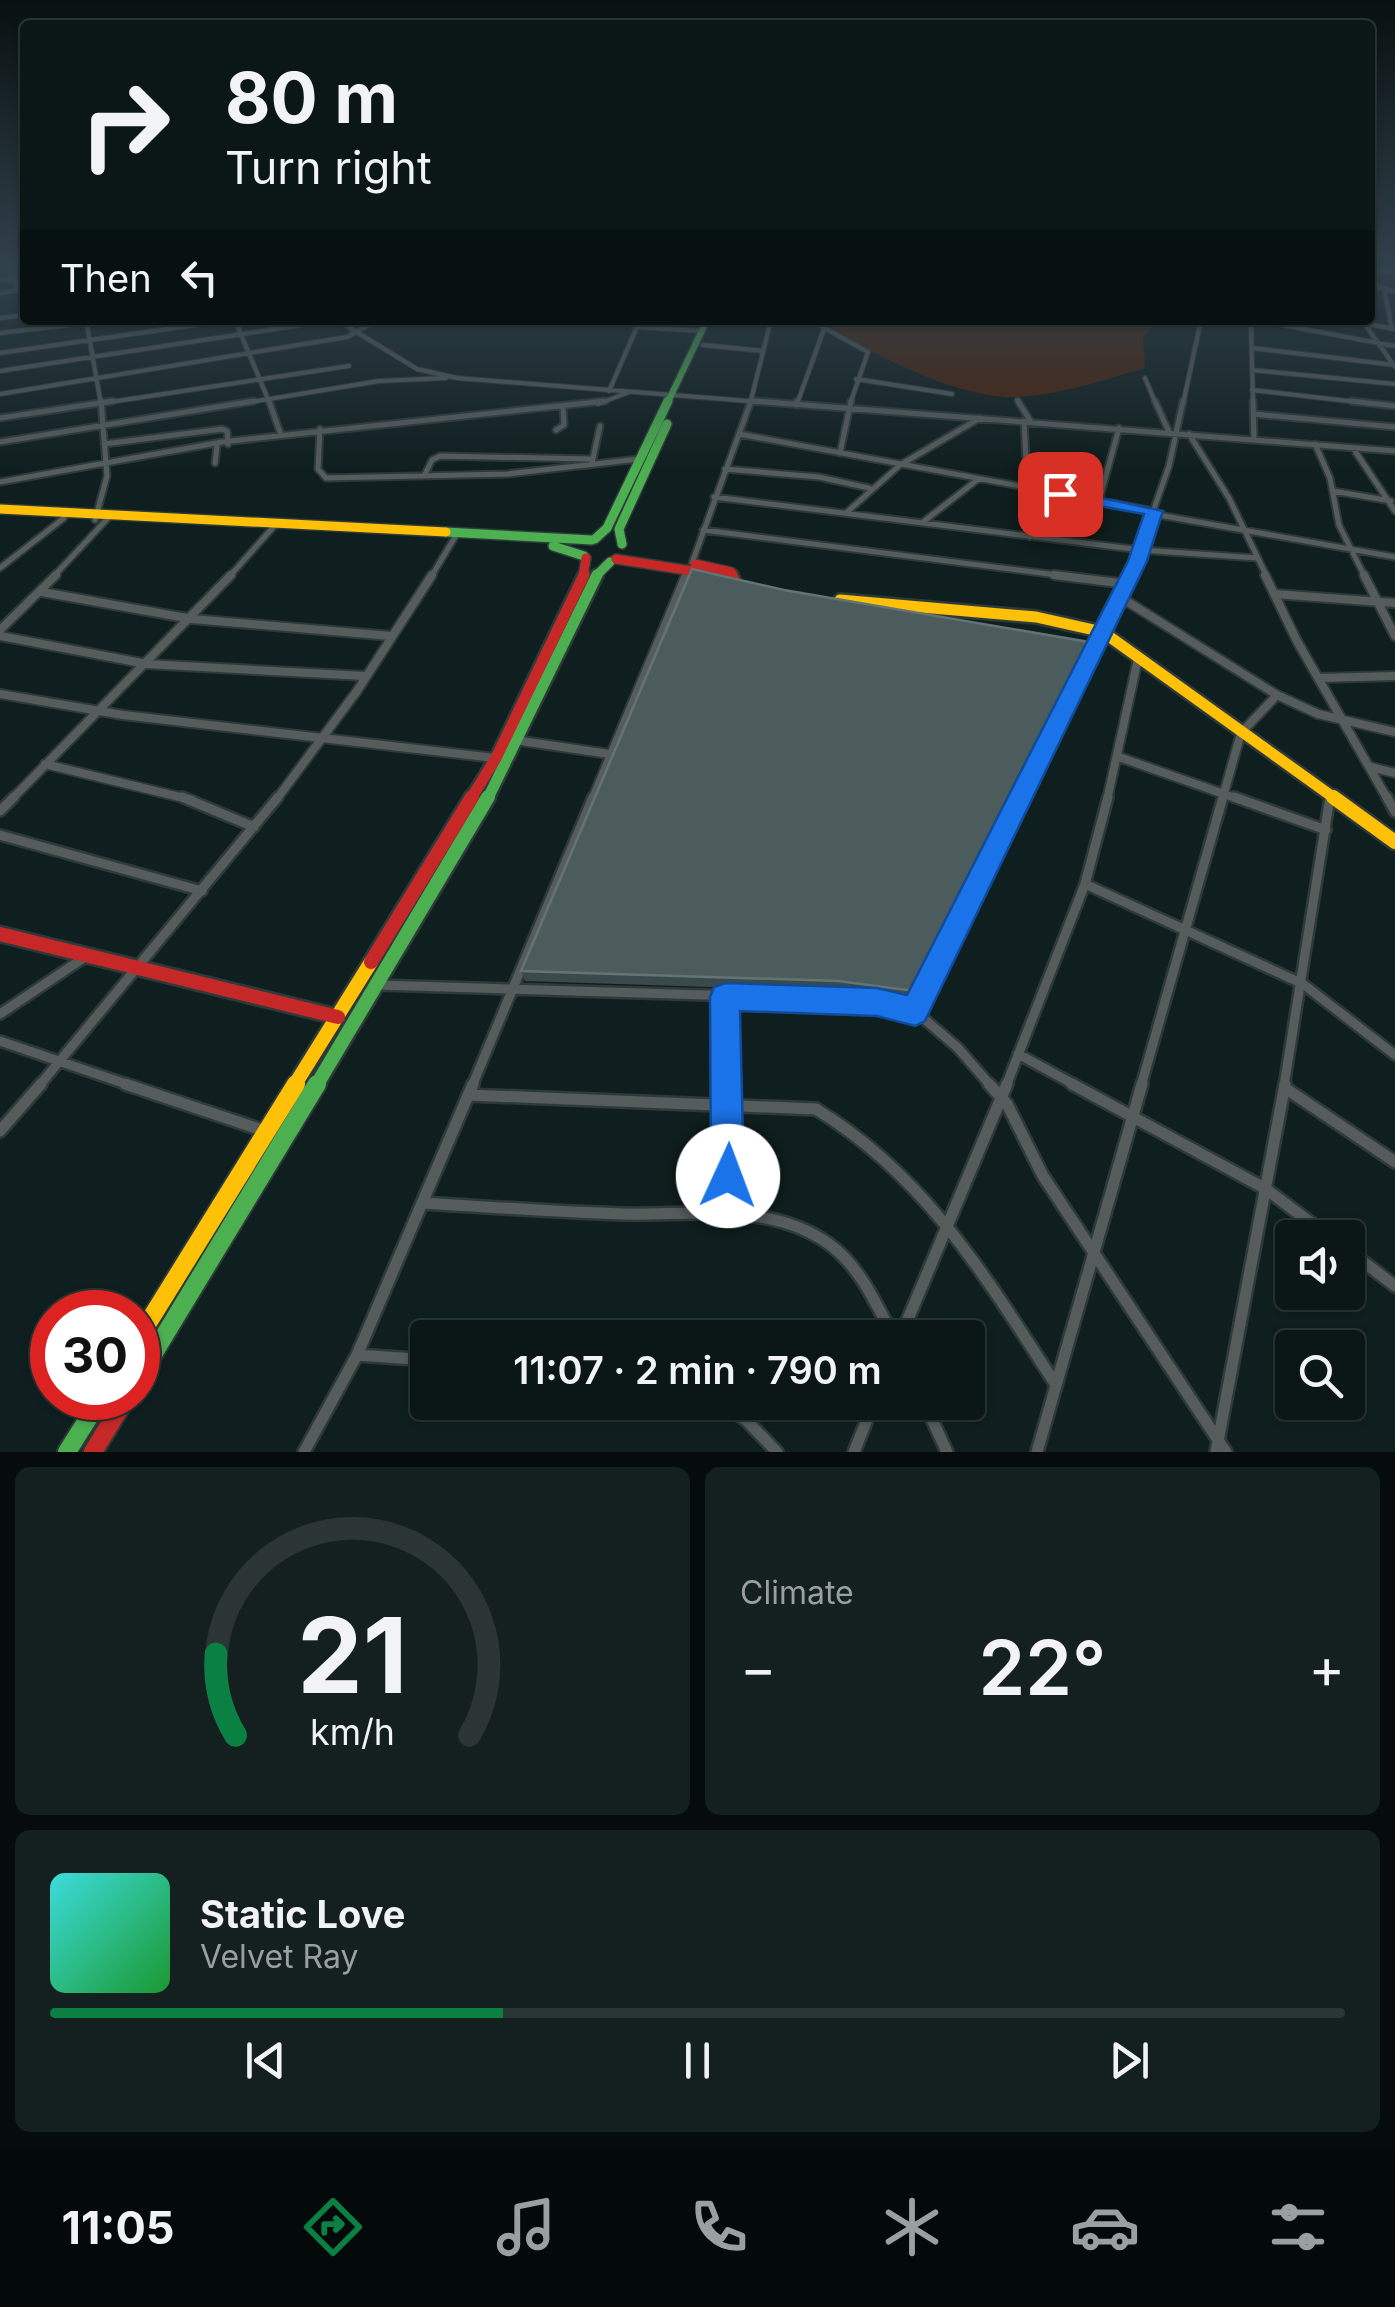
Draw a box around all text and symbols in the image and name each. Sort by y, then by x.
text: 80 m [225,55,398,140]
icon: right [60,60,190,190]
text: Turn right [225,140,432,195]
icon: left [172,250,227,305]
text: Then [60,255,152,301]
pin [1018,452,1103,537]
icon: arrive [1033,467,1088,522]
position arrow [676,1124,780,1228]
map controls [1275,1220,1365,1420]
button: sound [1275,1220,1365,1310]
speed limit sign: 30 [30,1290,160,1420]
button: search [1275,1330,1365,1420]
text: 11:07 · 2 min · 790 m [513,1347,882,1393]
text: Climate [740,1573,854,1612]
text: 21 [297,1592,408,1718]
text: 22° [979,1622,1106,1713]
text: − [740,1635,776,1701]
text: + [1309,1635,1345,1701]
text: km/h [310,1710,395,1754]
text: Static Love [200,1891,405,1937]
text: Velvet Ray [200,1937,358,1976]
icon: previous [238,2033,293,2088]
icon: pause [670,2033,725,2088]
icon: next [1102,2033,1157,2088]
icon: directions [298,2192,368,2262]
icon: music [491,2192,561,2262]
icon: phone [684,2192,754,2262]
icon: climate [877,2192,947,2262]
icon: car [1070,2192,1140,2262]
icon: filters [1263,2192,1333,2262]
text: 11:05 [62,2200,175,2255]

